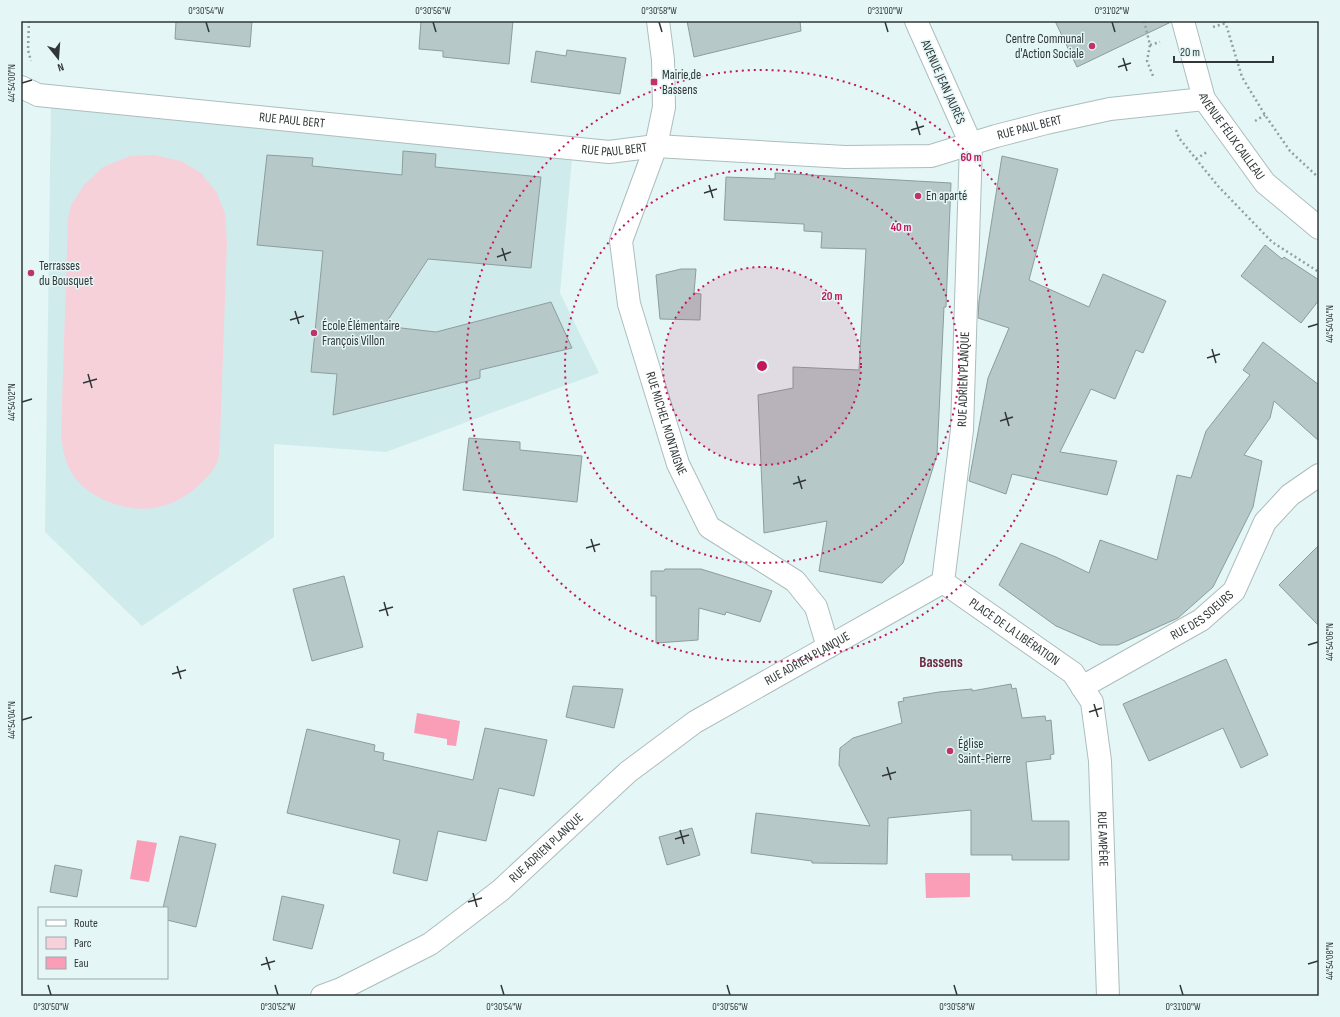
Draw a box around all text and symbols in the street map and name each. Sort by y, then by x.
text: 0°30'54"W [188,5,224,17]
text: 0°30'56"W [415,5,451,17]
text: 0°30'58"W [641,5,677,17]
text: 0°31'00"W [868,5,903,17]
text: 0°31'02"W [1095,5,1130,17]
place label: Centre Communal d'Action Sociale [1005,31,1084,62]
street label: AVENUE JEAN JAURÈS [917,36,969,127]
north arrow [38,38,78,78]
scale bar [1174,38,1273,64]
marker: Centre Communal d'Action Sociale [1087,41,1097,51]
text: 20 m [1180,45,1200,60]
text: N [56,60,65,74]
text: 44°54'00"N [6,64,18,102]
place label: Mairie de Bassens [662,67,701,98]
marker: Mairie de Bassens [649,77,659,87]
street label: AVENUE FÉLIX CAILLEAU [1195,90,1268,183]
street label: RUE PAUL BERT [258,109,326,132]
street label: RUE PAUL BERT [996,112,1063,143]
street label: RUE PAUL BERT [581,139,648,160]
text: 60 m [960,150,982,165]
place label: En aparté [926,188,967,204]
marker: En aparté [913,191,923,201]
text: 40 m [890,220,912,235]
place label: Terrasses du Bousquet [39,258,93,289]
marker: Terrasses du Bousquet [26,268,36,278]
text: 20 m [822,289,842,304]
text: 44°54'04"N [1324,305,1336,343]
place label: École Élémentaire François Villon [322,318,400,349]
marker: École Élémentaire François Villon [309,328,319,338]
street label: RUE ADRIEN PLANQUE [954,331,973,427]
centre of rings [755,359,769,373]
street label: RUE MICHEL MONTAIGNE [642,370,690,478]
text: 44°54'02"N [6,383,18,421]
street label: RUE DES SOEURS [1168,587,1237,644]
street label: PLACE DE LA LIBÉRATION [966,595,1063,669]
text: 44°54'06"N [1324,623,1336,661]
street label: RUE ADRIEN PLANQUE [762,628,853,689]
district label: Bassens [919,653,963,672]
text: 44°54'04"N [6,701,18,739]
place label: Église Saint-Pierre [958,736,1011,767]
marker: Église Saint-Pierre [945,746,955,756]
street label: RUE ADRIEN PLANQUE [506,810,587,886]
street label: RUE AMPÈRE [1094,811,1112,867]
legend [38,907,168,979]
text: Route [74,916,98,931]
text: Parc [74,936,92,951]
text: 44°54'08"N [1324,942,1336,980]
text: Eau [74,956,88,971]
text: 0°30'50"W [33,1001,69,1013]
text: 0°30'52"W [260,1001,296,1013]
text: 0°30'54"W [486,1001,522,1013]
text: 0°30'56"W [712,1001,748,1013]
text: 0°30'58"W [939,1001,975,1013]
text: 0°31'00"W [1166,1001,1201,1013]

